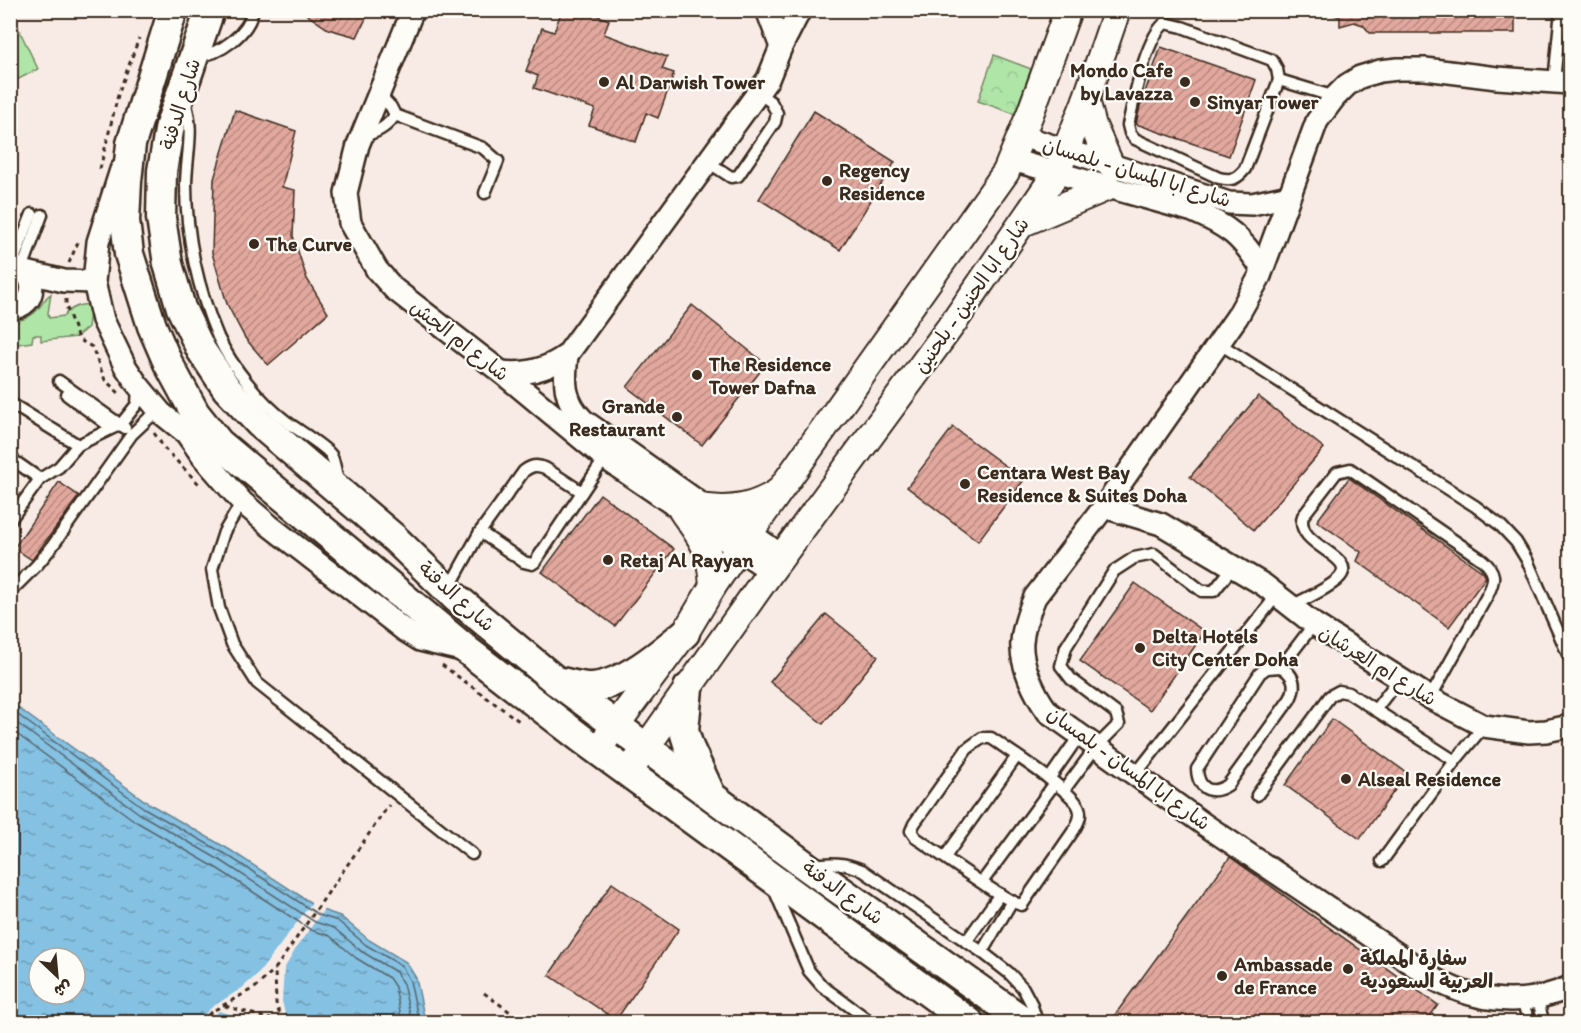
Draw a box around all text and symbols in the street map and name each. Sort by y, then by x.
street label: شارع الدفنة [155,55,207,153]
place label: Mondo Cafe by Lavazza [1070,58,1174,106]
place label: Al Darwish Tower [615,70,766,94]
marker: Al Darwish Tower [597,75,611,89]
marker: Mondo Cafe by Lavazza [1178,75,1192,89]
place label: Sinyar Tower [1207,90,1319,115]
marker: Sinyar Tower [1188,95,1202,109]
street label: شارع ابا المسان - بلمسان [1039,132,1234,214]
place label: Regency Residence [839,158,926,205]
marker: Regency Residence [820,174,834,188]
street label: شارع ابا الحنين - بلحنين [908,212,1036,379]
place label: The Curve [265,232,353,256]
marker: The Curve [247,237,261,251]
street label: شارع ام الجش [404,294,514,388]
place label: The Residence Tower Dafna [708,352,832,399]
marker: The Residence Tower Dafna [690,368,704,382]
place label: Grande Restaurant [569,394,666,441]
marker: Grande Restaurant [670,410,684,424]
place label: Centara West Bay Residence & Suites Doha [977,460,1188,507]
marker: Centara West Bay Residence & Suites Doha [958,477,972,491]
place label: Retaj Al Rayyan [620,548,754,573]
marker: Retaj Al Rayyan [601,553,615,567]
street label: شارع الدفنة [413,556,500,638]
street label: شارع ام العرشان [1313,619,1441,713]
place label: Delta Hotels City Center Doha [1152,624,1298,672]
marker: Delta Hotels City Center Doha [1133,641,1147,655]
street label: شارع ابا المسان - بلمسان [1042,701,1215,837]
place label: Alseal Residence [1357,767,1502,791]
marker: Alseal Residence [1339,772,1353,786]
street label: شارع الدفنة [797,855,888,931]
north arrow [27,946,87,1006]
place label: سفارة المملكة العربية السعودية [1360,946,1493,995]
place label: Ambassade de France [1233,952,1333,999]
marker: سفارة المملكة العربية السعودية [1341,962,1355,976]
marker: Ambassade de France [1215,969,1229,983]
text: ش [51,977,75,1001]

